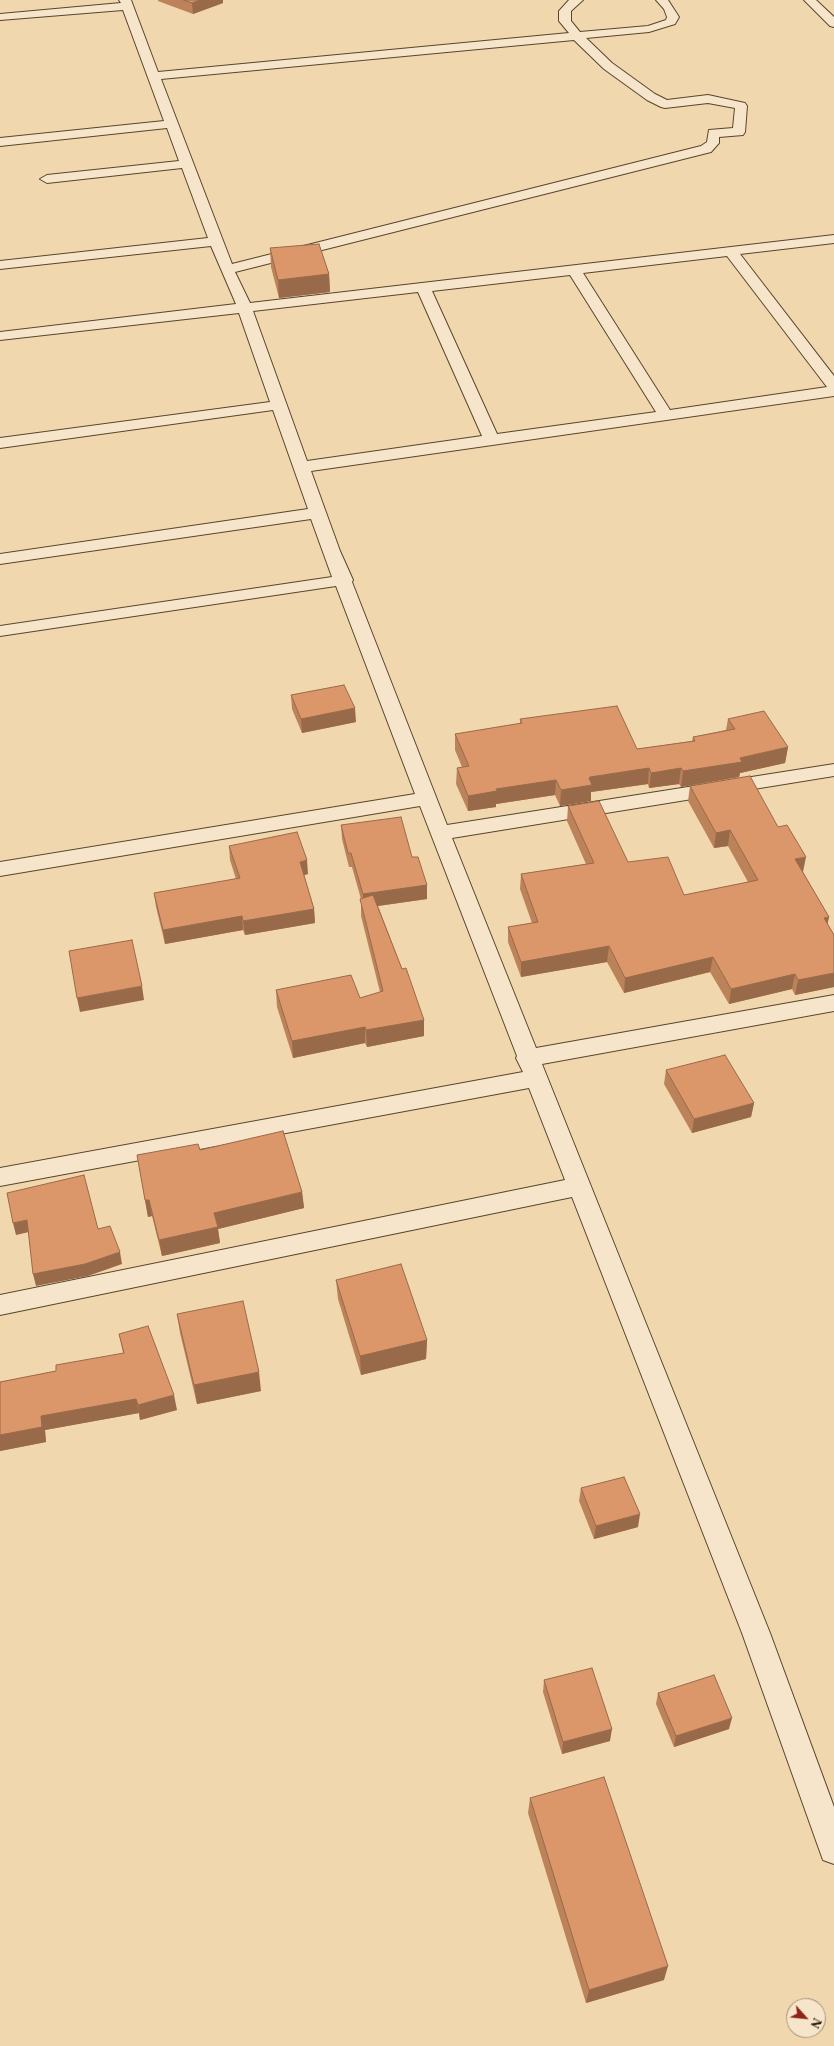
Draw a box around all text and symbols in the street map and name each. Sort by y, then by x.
north arrow [786,1998,826,2038]
text: N [807,2016,824,2030]

